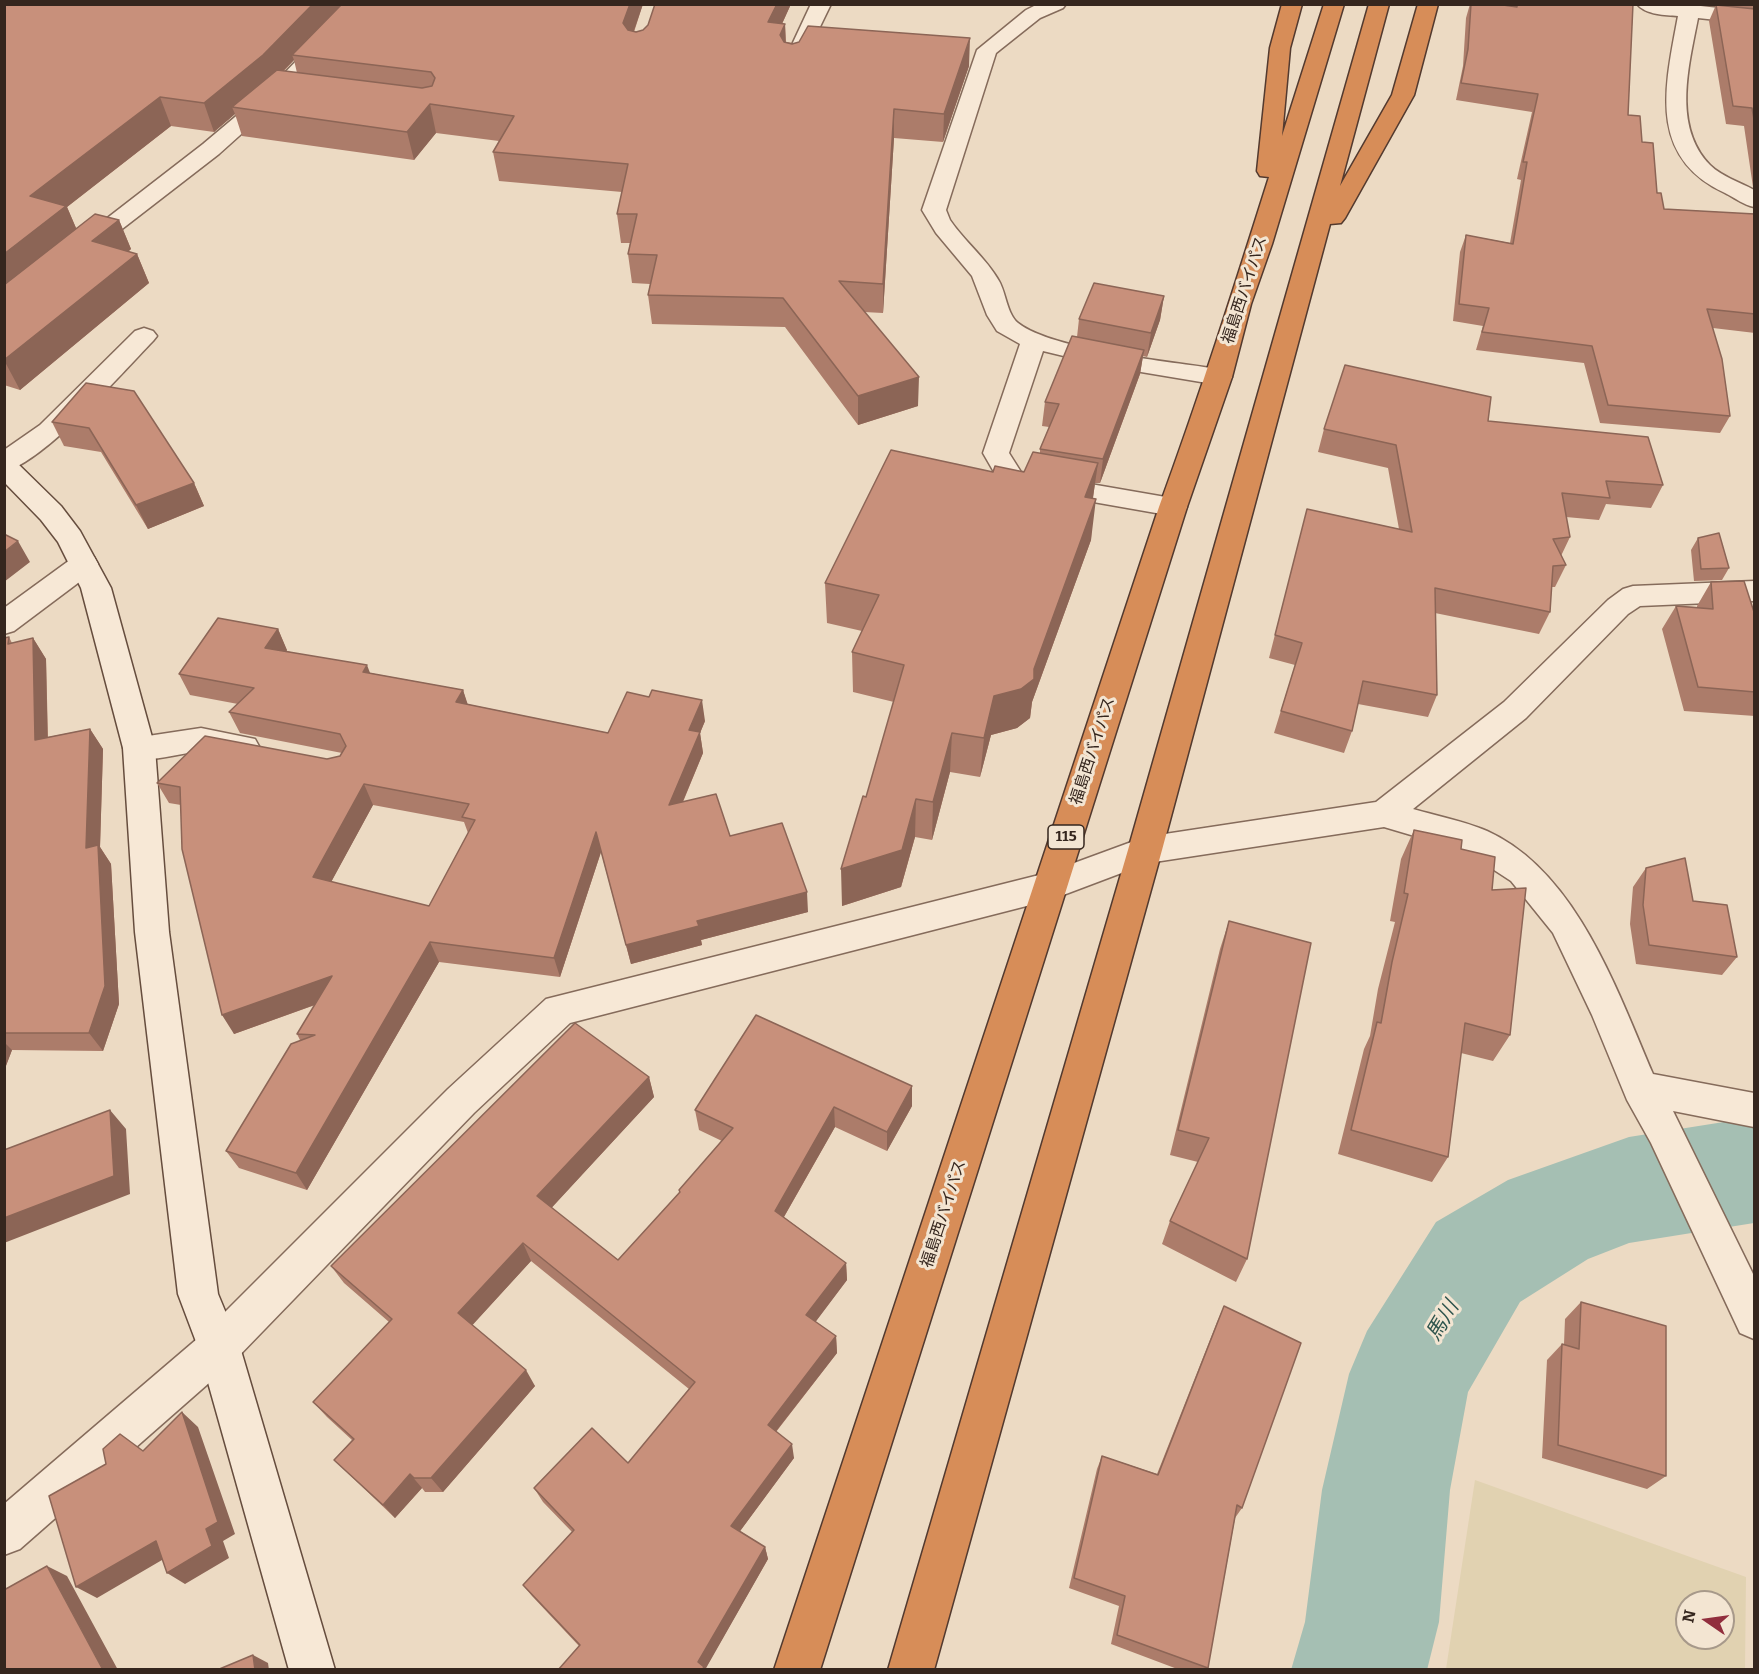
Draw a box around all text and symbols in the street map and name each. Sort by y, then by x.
street label: 福島西バイパス [1219,234,1271,346]
street label: 福島西バイパス [1067,695,1119,807]
road number: 115 [1048,825,1084,849]
street label: 福島西バイパス [918,1158,970,1270]
water label: 馬川 [1421,1297,1465,1345]
north arrow [1675,1590,1735,1650]
text: N [1678,1608,1700,1624]

